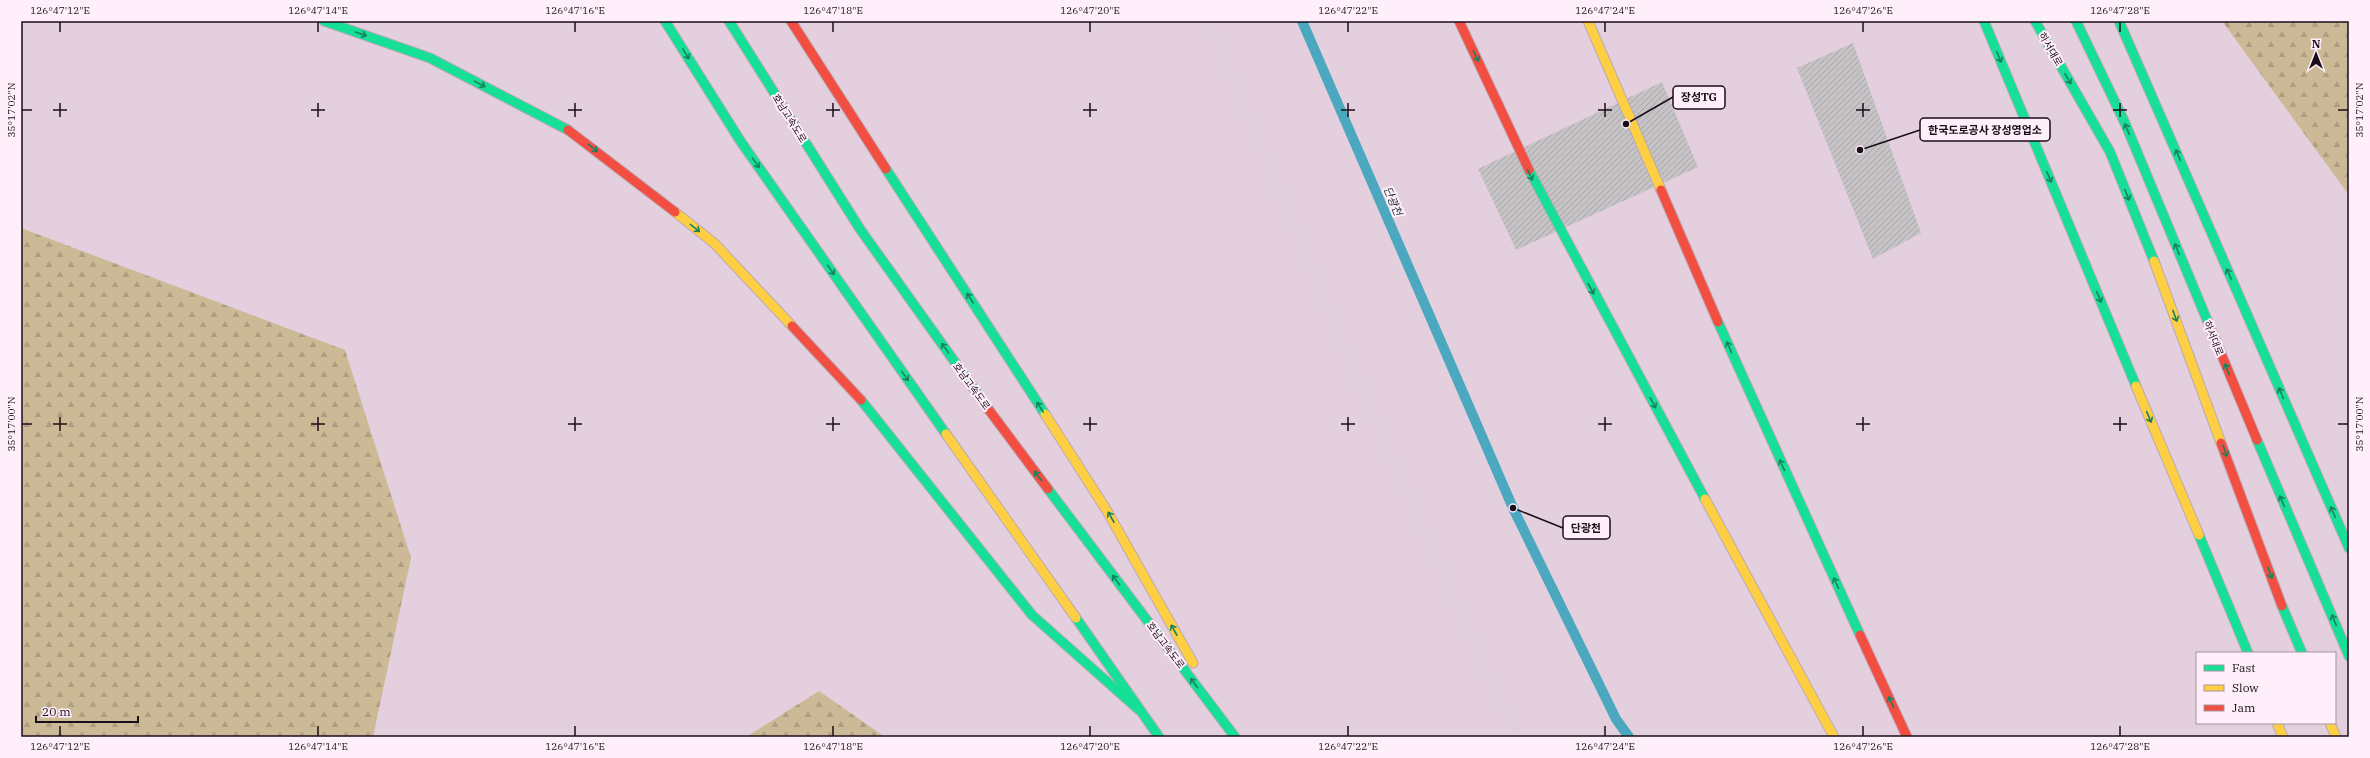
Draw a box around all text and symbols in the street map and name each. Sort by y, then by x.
text: 126°47'12"E [30,4,90,17]
text: 126°47'14"E [288,4,348,17]
text: 126°47'16"E [545,4,605,17]
text: 126°47'18"E [803,4,863,17]
text: 126°47'20"E [1060,4,1120,17]
text: 126°47'22"E [1318,4,1378,17]
text: 126°47'24"E [1575,4,1635,17]
text: 126°47'26"E [1833,4,1893,17]
text: 126°47'28"E [2090,4,2150,17]
street label: 하서대로 [2036,30,2065,68]
one-way arrow [354,31,367,38]
north arrow [2296,34,2336,74]
text: N [2312,37,2321,51]
one-way arrow [682,48,690,60]
one-way arrow [1473,50,1480,62]
one-way arrow [1995,51,2003,63]
one-way arrow [2065,73,2073,85]
one-way arrow [474,81,486,88]
text: 35°17'02"N [5,82,18,138]
text: 35°17'02"N [2353,82,2366,138]
callout: 장성TG [1673,86,1725,109]
text: 장성TG [1681,90,1718,104]
street label: 호남고속도로 [769,91,810,145]
callout: 한국도로공사 장성영업소 [1920,118,2050,141]
text: 한국도로공사 장성영업소 [1928,123,2042,137]
one-way arrow [2123,123,2130,135]
one-way arrow [587,144,598,152]
one-way arrow [2173,149,2181,161]
one-way arrow [752,157,760,168]
one-way arrow [1527,168,1534,180]
one-way arrow [2045,170,2053,182]
water label: 단광천 [1381,184,1406,219]
one-way arrow [2124,188,2131,200]
one-way arrow [690,224,701,233]
one-way arrow [2173,243,2180,255]
one-way arrow [827,264,835,275]
one-way arrow [2225,268,2233,280]
one-way arrow [1588,283,1596,295]
one-way arrow [2096,290,2103,302]
one-way arrow [965,292,973,304]
one-way arrow [2171,309,2179,321]
street label: 하서대로 [2201,319,2226,358]
one-way arrow [1724,341,1732,353]
one-way arrow [941,343,949,354]
street label: 호남고속도로 [950,360,993,412]
one-way arrow [2222,364,2230,376]
one-way arrow [901,370,909,381]
one-way arrow [2277,388,2285,400]
text: 35°17'00"N [5,396,18,452]
text: 35°17'00"N [2353,396,2366,452]
one-way arrow [1650,397,1658,409]
one-way arrow [1036,402,1044,413]
one-way arrow [2146,410,2153,422]
one-way arrow [2221,445,2229,457]
one-way arrow [1778,460,1785,472]
one-way arrow [1034,470,1042,481]
one-way arrow [2278,495,2286,507]
one-way arrow [2329,507,2337,519]
one-way arrow [1106,511,1114,523]
callout: 단광천 [1563,516,1610,539]
text: 단광천 [1571,521,1601,535]
one-way arrow [2266,567,2274,579]
one-way arrow [1112,574,1120,585]
one-way arrow [1832,578,1839,590]
one-way arrow [2329,614,2337,626]
street label: 호남고속도로 [1144,619,1187,671]
one-way arrow [1170,624,1178,636]
legend [2196,652,2336,724]
text: Fast [2232,660,2256,675]
one-way arrow [1190,678,1198,689]
text: Slow [2232,680,2259,695]
one-way arrow [1886,696,1894,708]
scale bar [36,698,138,724]
text: Jam [2232,700,2256,715]
text: 20 m [42,704,71,719]
text: 126°47'12"E [30,740,90,753]
text: 126°47'14"E [288,740,348,753]
text: 126°47'16"E [545,740,605,753]
text: 126°47'18"E [803,740,863,753]
text: 126°47'20"E [1060,740,1120,753]
text: 126°47'22"E [1318,740,1378,753]
text: 126°47'24"E [1575,740,1635,753]
text: 126°47'26"E [1833,740,1893,753]
text: 126°47'28"E [2090,740,2150,753]

